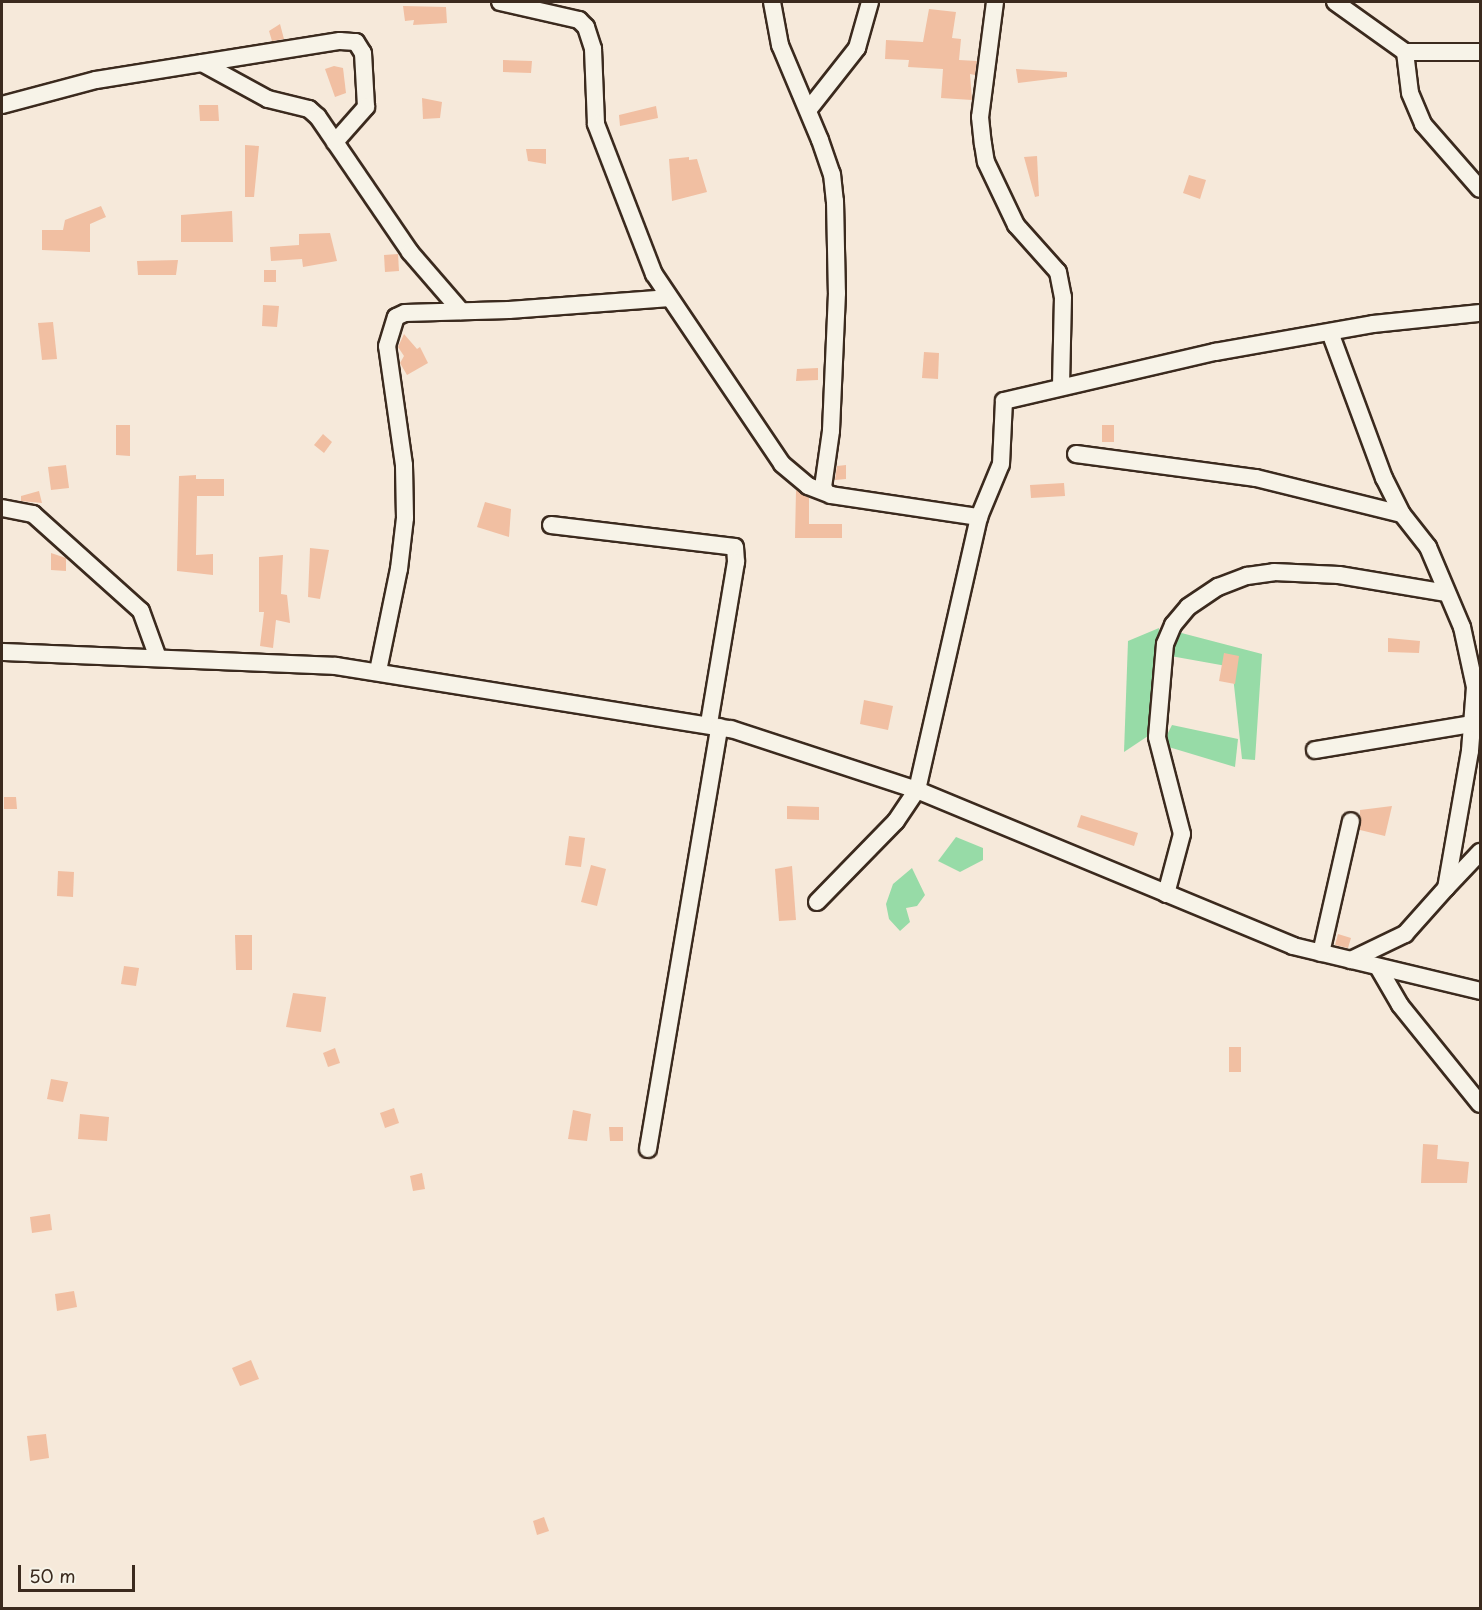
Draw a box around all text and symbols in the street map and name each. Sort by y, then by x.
scale bar [21,1553,138,1591]
text: 50 m [29,1562,76,1589]

